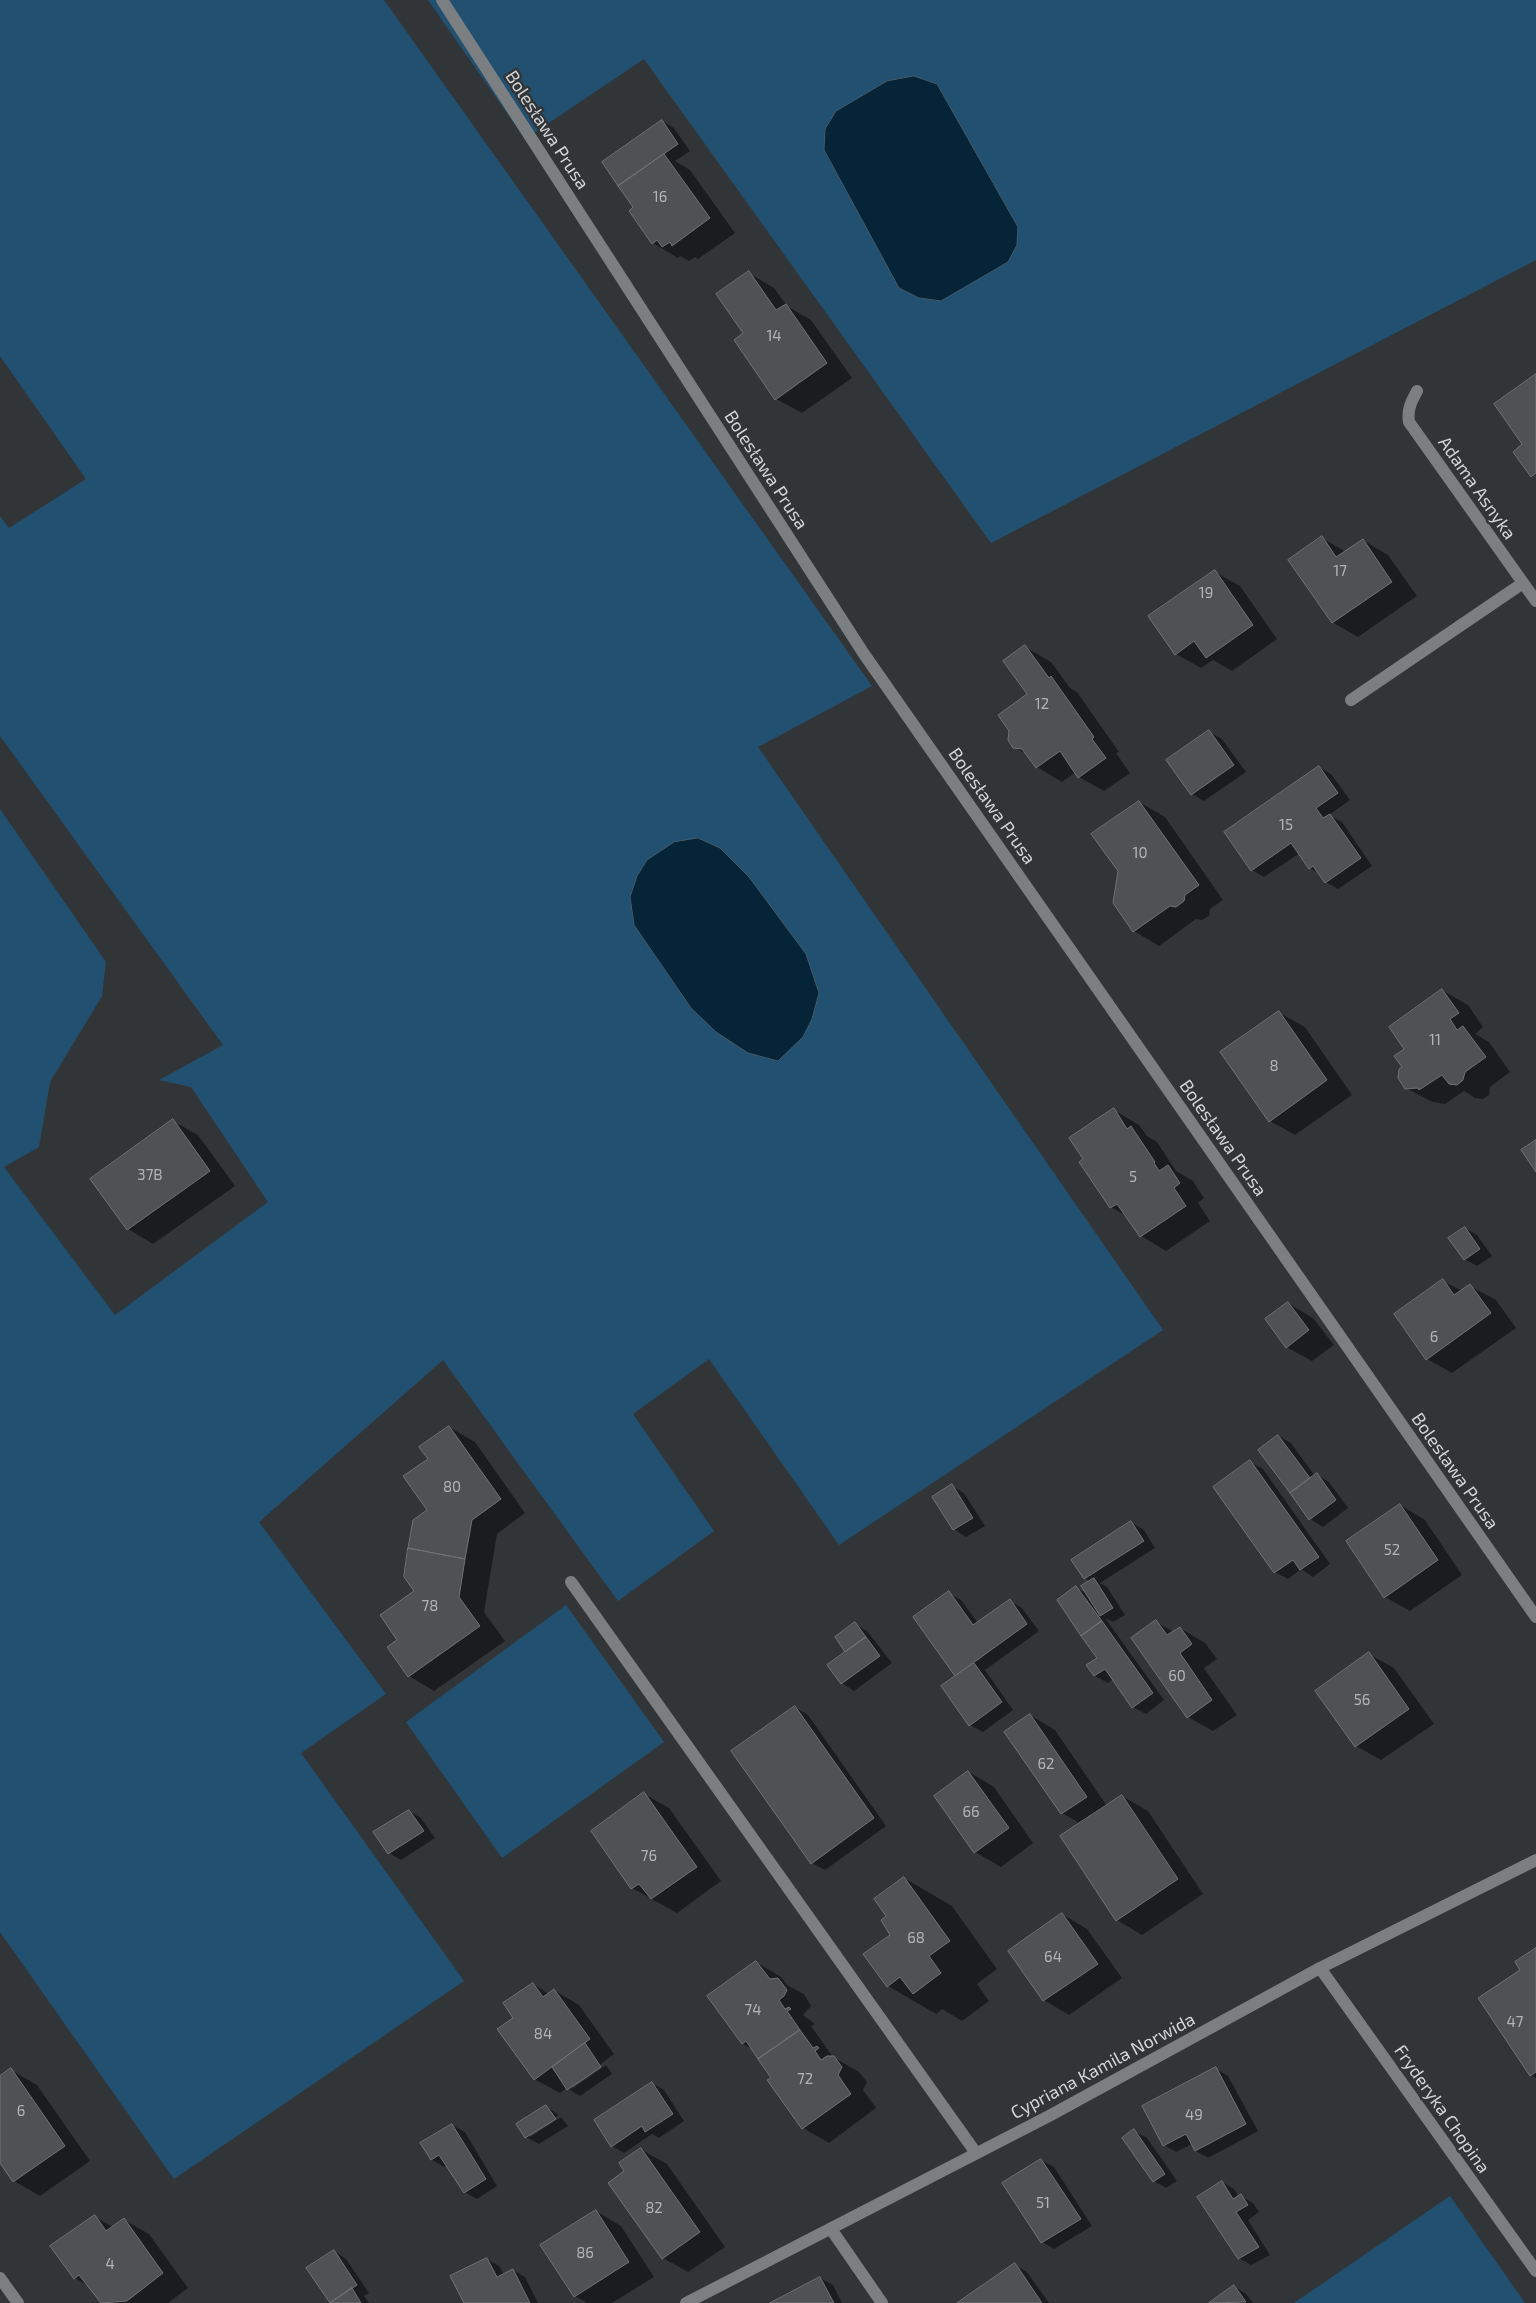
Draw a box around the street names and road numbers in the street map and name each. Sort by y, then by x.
street label: Bolesława Prusa [501,67,593,193]
street label: Bolesława Prusa [720,407,812,533]
street label: Adama Asnyka [1434,432,1520,544]
street label: Bolesława Prusa [944,744,1040,868]
street label: Bolesława Prusa [1175,1076,1271,1200]
street label: Bolesława Prusa [1407,1409,1503,1533]
street label: Cypriana Kamila Norwida [1007,2008,1199,2124]
street label: Fryderyka Chopina [1390,2041,1494,2177]

